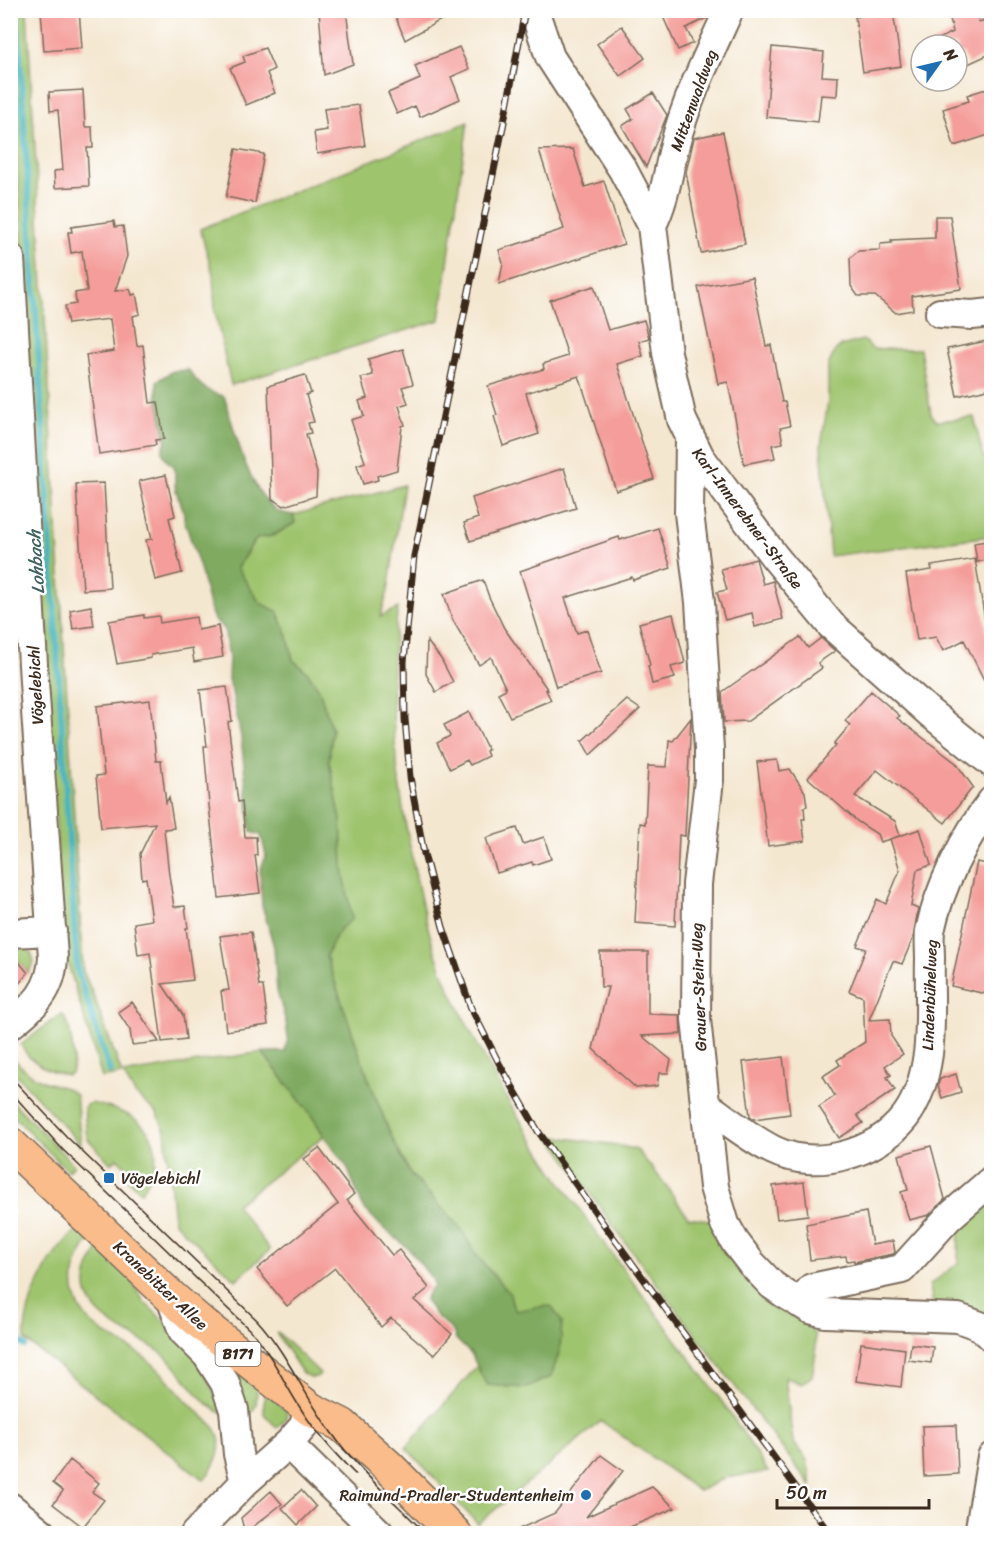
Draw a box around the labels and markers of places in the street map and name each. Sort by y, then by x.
place label: Vögelebichl [121,1164,201,1193]
marker: Vögelebichl [102,1171,116,1185]
place label: Raimund-Pradler-Studentenheim [339,1481,574,1510]
marker: Raimund-Pradler-Studentenheim [579,1488,593,1502]

